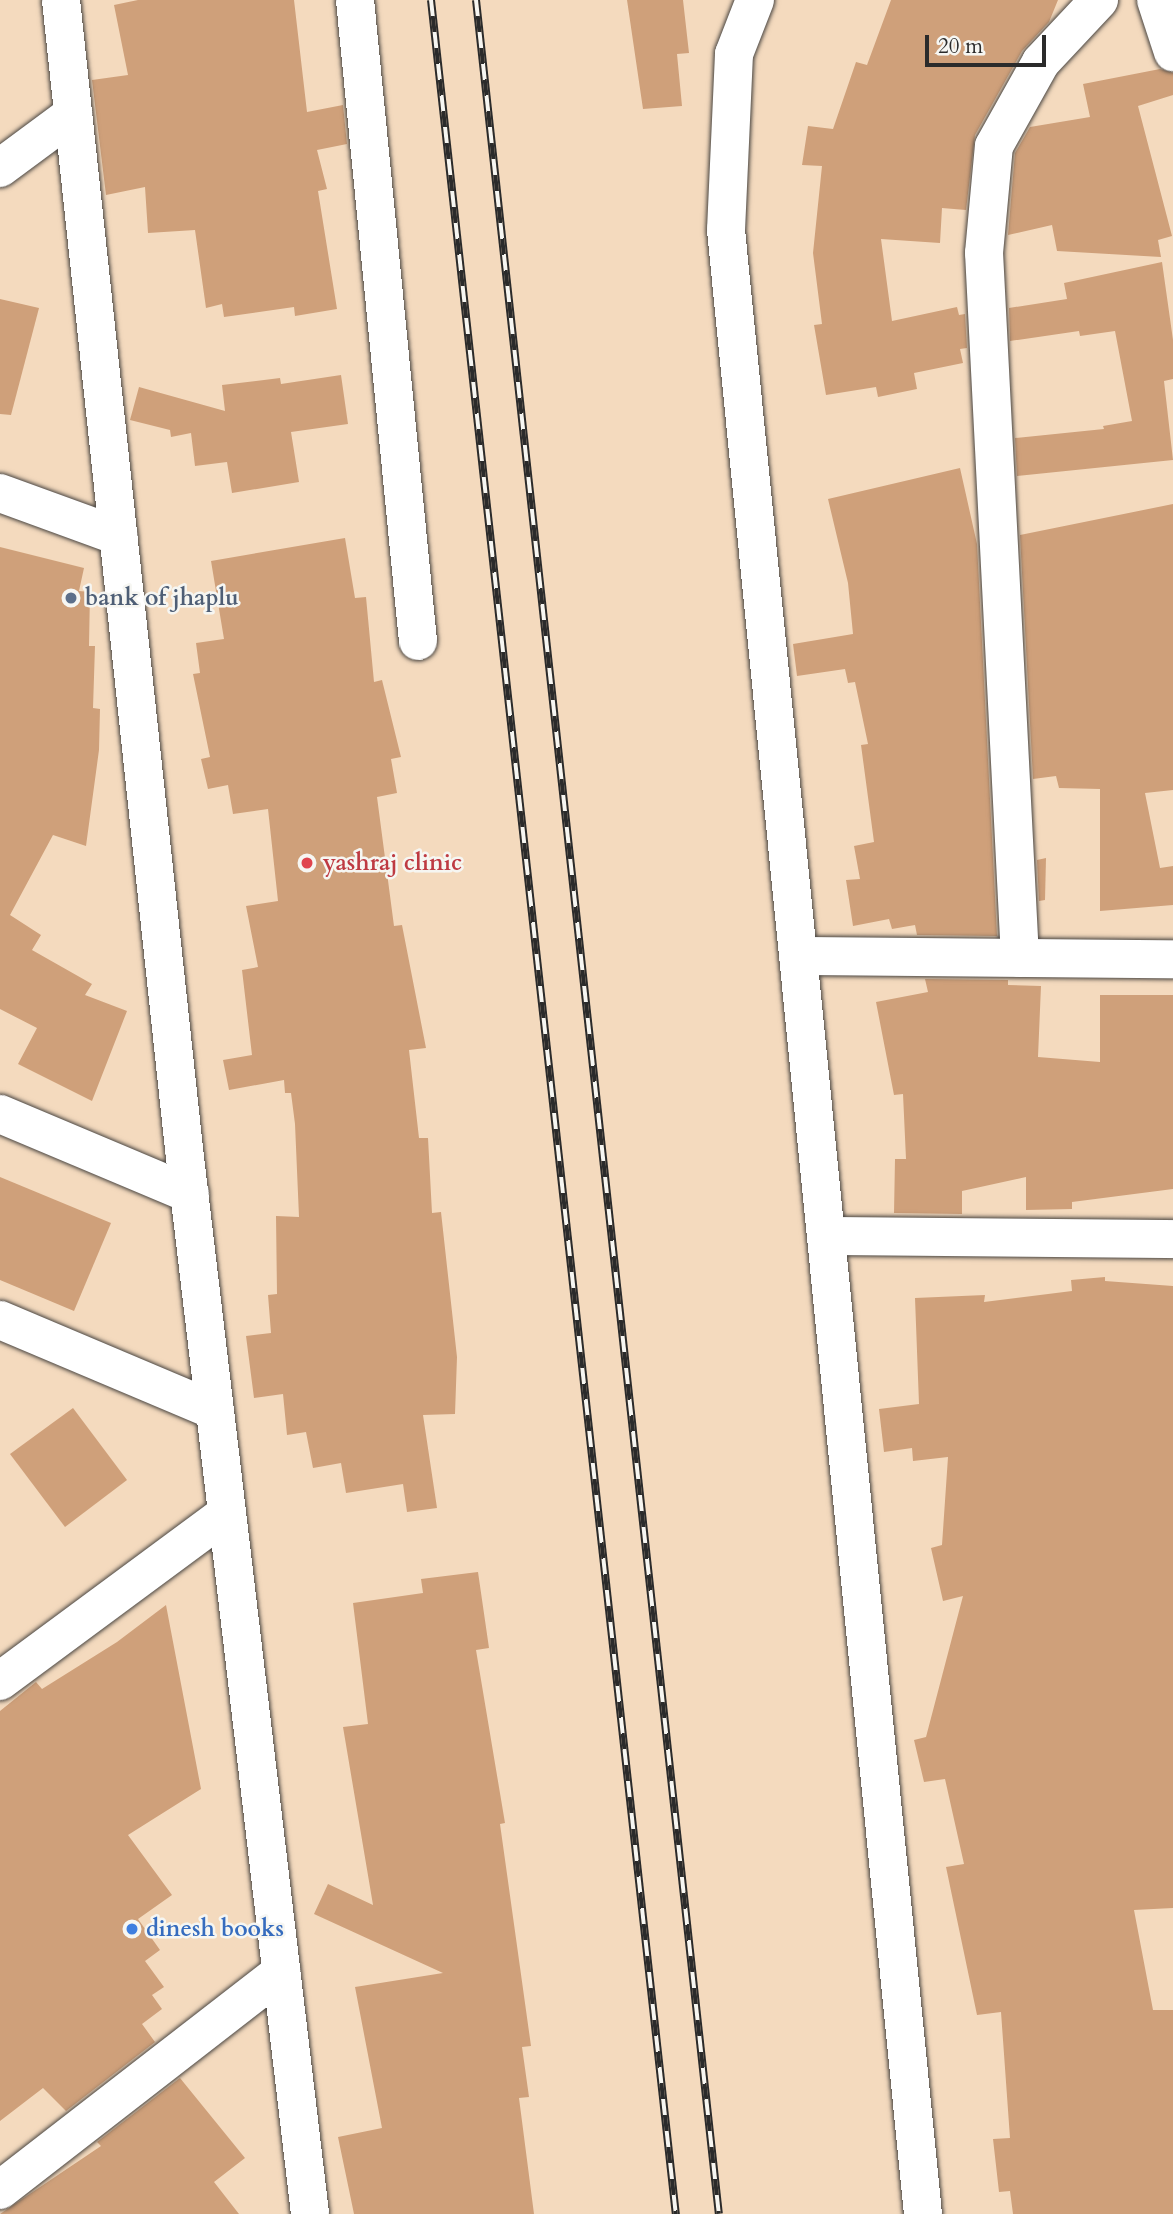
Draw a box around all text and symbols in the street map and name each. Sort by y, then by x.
scale bar [928,21,1049,65]
text: 20 m [938,32,983,61]
place label: bank of jhaplu [85,584,239,612]
marker: bank of jhaplu [63,590,79,606]
place label: yashraj clinic [323,849,462,877]
marker: yashraj clinic [297,853,317,873]
place label: dinesh books [146,1915,284,1943]
marker: dinesh books [124,1921,140,1937]

